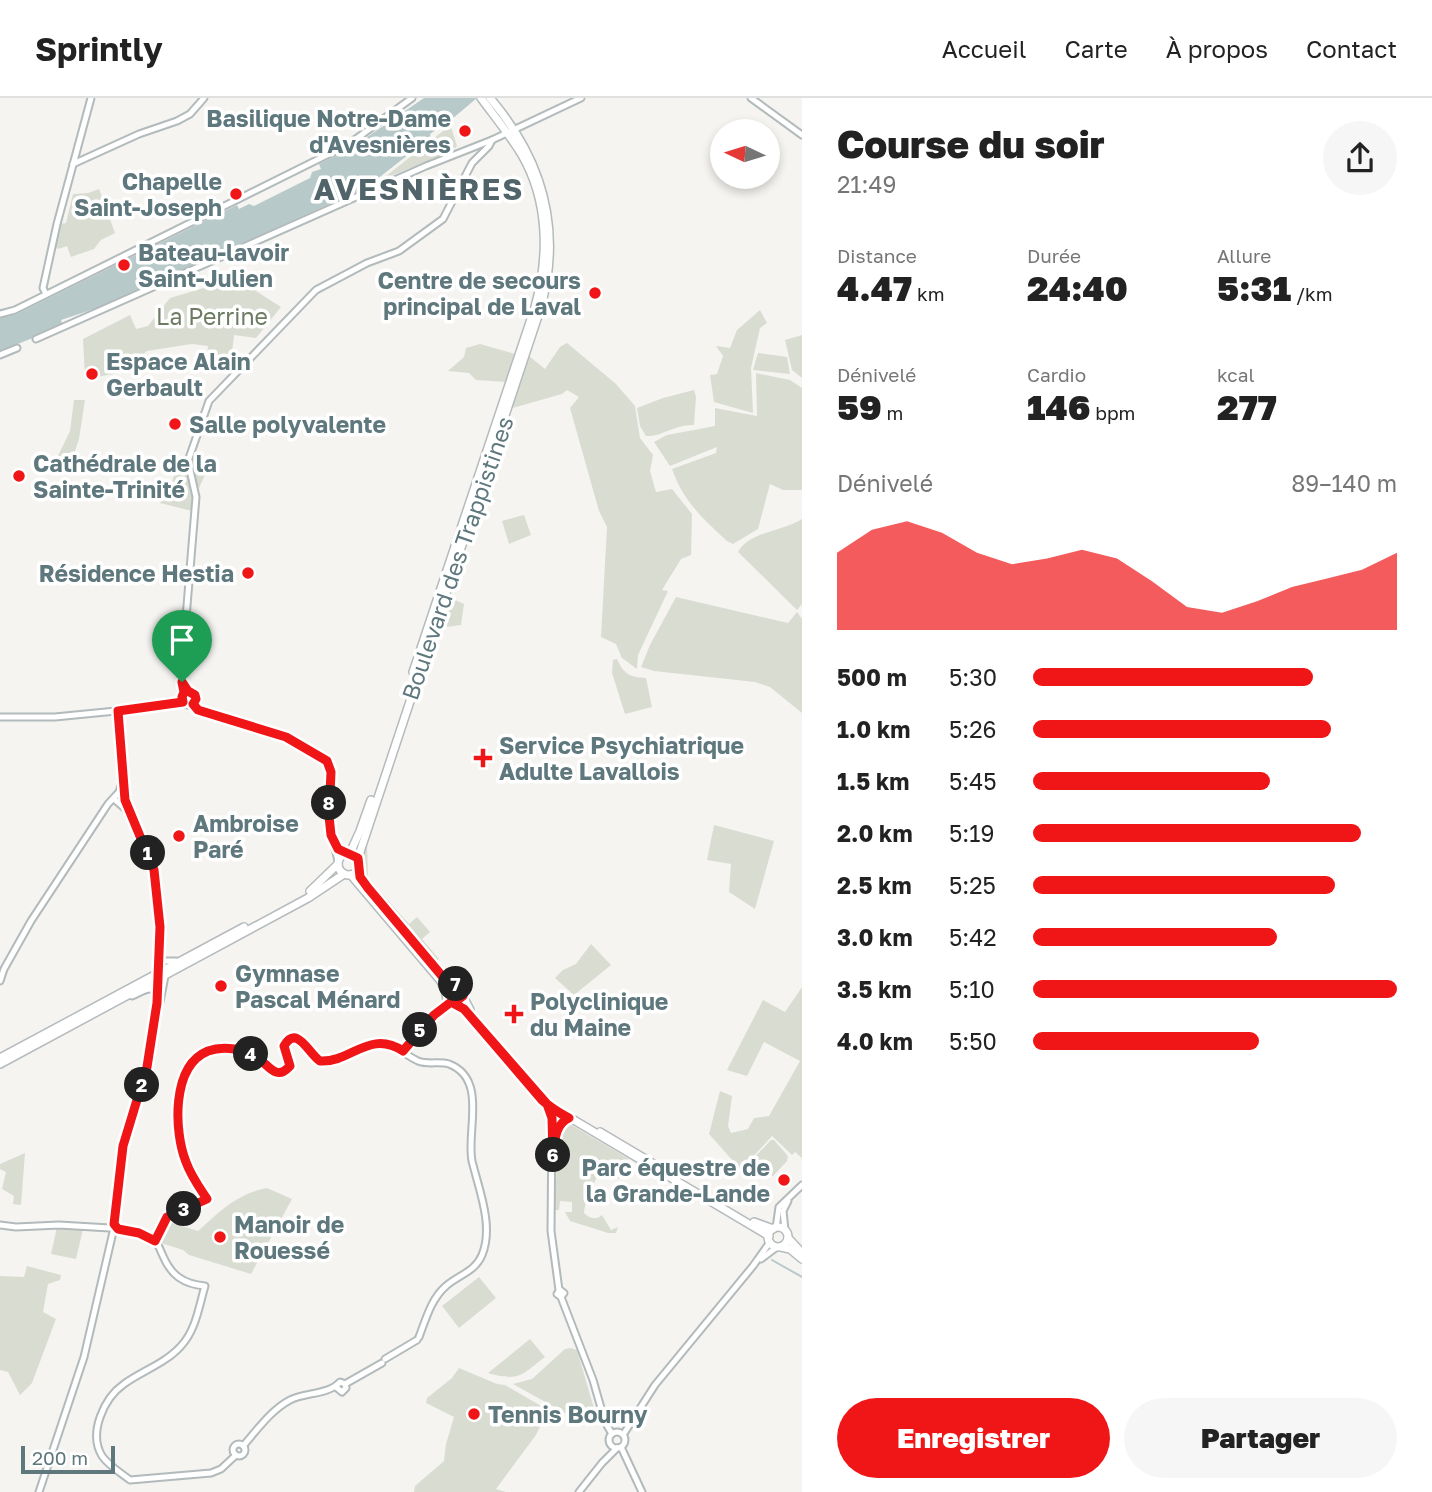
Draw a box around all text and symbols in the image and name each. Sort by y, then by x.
text: Sprintly [35,29,163,68]
text: Accueil [942,34,1026,63]
text: Carte [1064,34,1128,63]
text: À propos [1166,34,1268,63]
text: Contact [1306,34,1397,63]
place label: Basilique Notre-Dame d'Avesnières [206,104,451,158]
north arrow [710,119,780,189]
map controls [710,119,780,189]
text: Course du soir [837,121,1105,166]
button: share [1323,121,1397,195]
marker: Basilique Notre-Dame d'Avesnières [457,123,473,139]
place label: Chapelle Saint-Joseph [74,167,222,221]
text: 21:49 [837,170,896,198]
district label: AVESNIÈRES [314,171,524,207]
marker: Chapelle Saint-Joseph [228,186,244,202]
place label: Bateau-lavoir Saint-Julien [138,238,289,292]
text: Distance [837,244,917,267]
text: Durée [1027,244,1081,267]
text: Allure [1217,244,1271,267]
marker: Bateau-lavoir Saint-Julien [116,257,132,273]
place label: Centre de secours principal de Laval [378,266,581,320]
text: 4.47 [837,267,912,309]
text: 24:40 [1027,267,1128,309]
text: 5:31 [1217,267,1291,309]
text: km [912,282,944,305]
text: /km [1291,282,1333,305]
marker: Centre de secours principal de Laval [587,285,603,301]
park label: La Perrine [156,302,268,330]
place label: Espace Alain Gerbault [106,347,251,401]
text: Dénivelé [837,363,916,386]
text: Cardio [1027,363,1086,386]
text: kcal [1217,363,1255,386]
marker: Espace Alain Gerbault [84,366,100,382]
text: 59 [837,386,882,428]
text: 146 [1027,386,1090,428]
text: 277 [1217,386,1277,428]
text: m [882,401,903,424]
text: bpm [1090,401,1135,424]
place label: Salle polyvalente [189,410,386,438]
street label: Boulevard des Trappistines [395,413,519,703]
marker: Salle polyvalente [167,416,183,432]
place label: Cathédrale de la Sainte-Trinité [33,449,217,503]
marker: Cathédrale de la Sainte-Trinité [11,468,27,484]
text: Dénivelé [837,469,933,497]
text: 89–140 m [1291,469,1397,497]
place label: Résidence Hestia [39,559,234,587]
marker: Résidence Hestia [240,565,256,581]
pin [152,610,212,682]
icon: arrive [163,621,201,659]
text: 500 m [837,663,907,691]
text: 5:30 [949,663,997,691]
text: 1.0 km [837,715,910,743]
text: 5:26 [949,715,997,743]
place label: Service Psychiatrique Adulte Lavallois [499,731,744,785]
marker: Service Psychiatrique Adulte Lavallois [473,748,493,768]
text: 1.5 km [837,767,909,795]
text: 5:45 [949,767,997,795]
pin: 8 [312,786,346,820]
text: 8 [322,791,335,814]
place label: Ambroise Paré [193,809,299,863]
text: 2.0 km [837,819,913,847]
text: 5:19 [949,819,994,847]
marker: Ambroise Paré [171,828,187,844]
pin: 1 [130,836,166,870]
text: 1 [143,841,152,864]
text: 2.5 km [837,871,912,899]
text: 5:25 [949,871,996,899]
text: 3.0 km [837,923,913,951]
text: 5:42 [949,923,997,951]
place label: Gymnase Pascal Ménard [235,959,400,1013]
pin: 7 [438,966,474,1001]
text: 7 [450,972,461,995]
text: 3.5 km [837,975,912,1003]
text: 5:10 [949,975,995,1003]
marker: Gymnase Pascal Ménard [213,978,229,994]
place label: Polyclinique du Maine [530,987,668,1041]
marker: Polyclinique du Maine [504,1004,524,1024]
pin: 5 [402,1012,438,1048]
text: 5 [414,1018,425,1041]
text: 4.0 km [837,1027,913,1055]
text: 5:50 [949,1027,997,1055]
pin: 4 [233,1037,268,1072]
text: 4 [245,1042,256,1065]
pin: 2 [124,1068,160,1102]
text: 2 [136,1073,147,1096]
pin: 6 [536,1138,570,1172]
text: 6 [546,1143,559,1166]
place label: Parc équestre de la Grande-Lande [581,1153,770,1207]
marker: Parc équestre de la Grande-Lande [776,1172,792,1188]
pin: 3 [166,1192,202,1226]
text: 3 [178,1197,189,1220]
place label: Manoir de Rouessé [234,1210,344,1264]
marker: Manoir de Rouessé [212,1229,228,1245]
button: Enregistrer [837,1398,1110,1478]
button: Partager [1124,1398,1397,1478]
place label: Tennis Bourny [488,1400,648,1428]
marker: Tennis Bourny [466,1406,482,1422]
scale bar [21,1443,116,1475]
text: 200 m [32,1446,88,1469]

